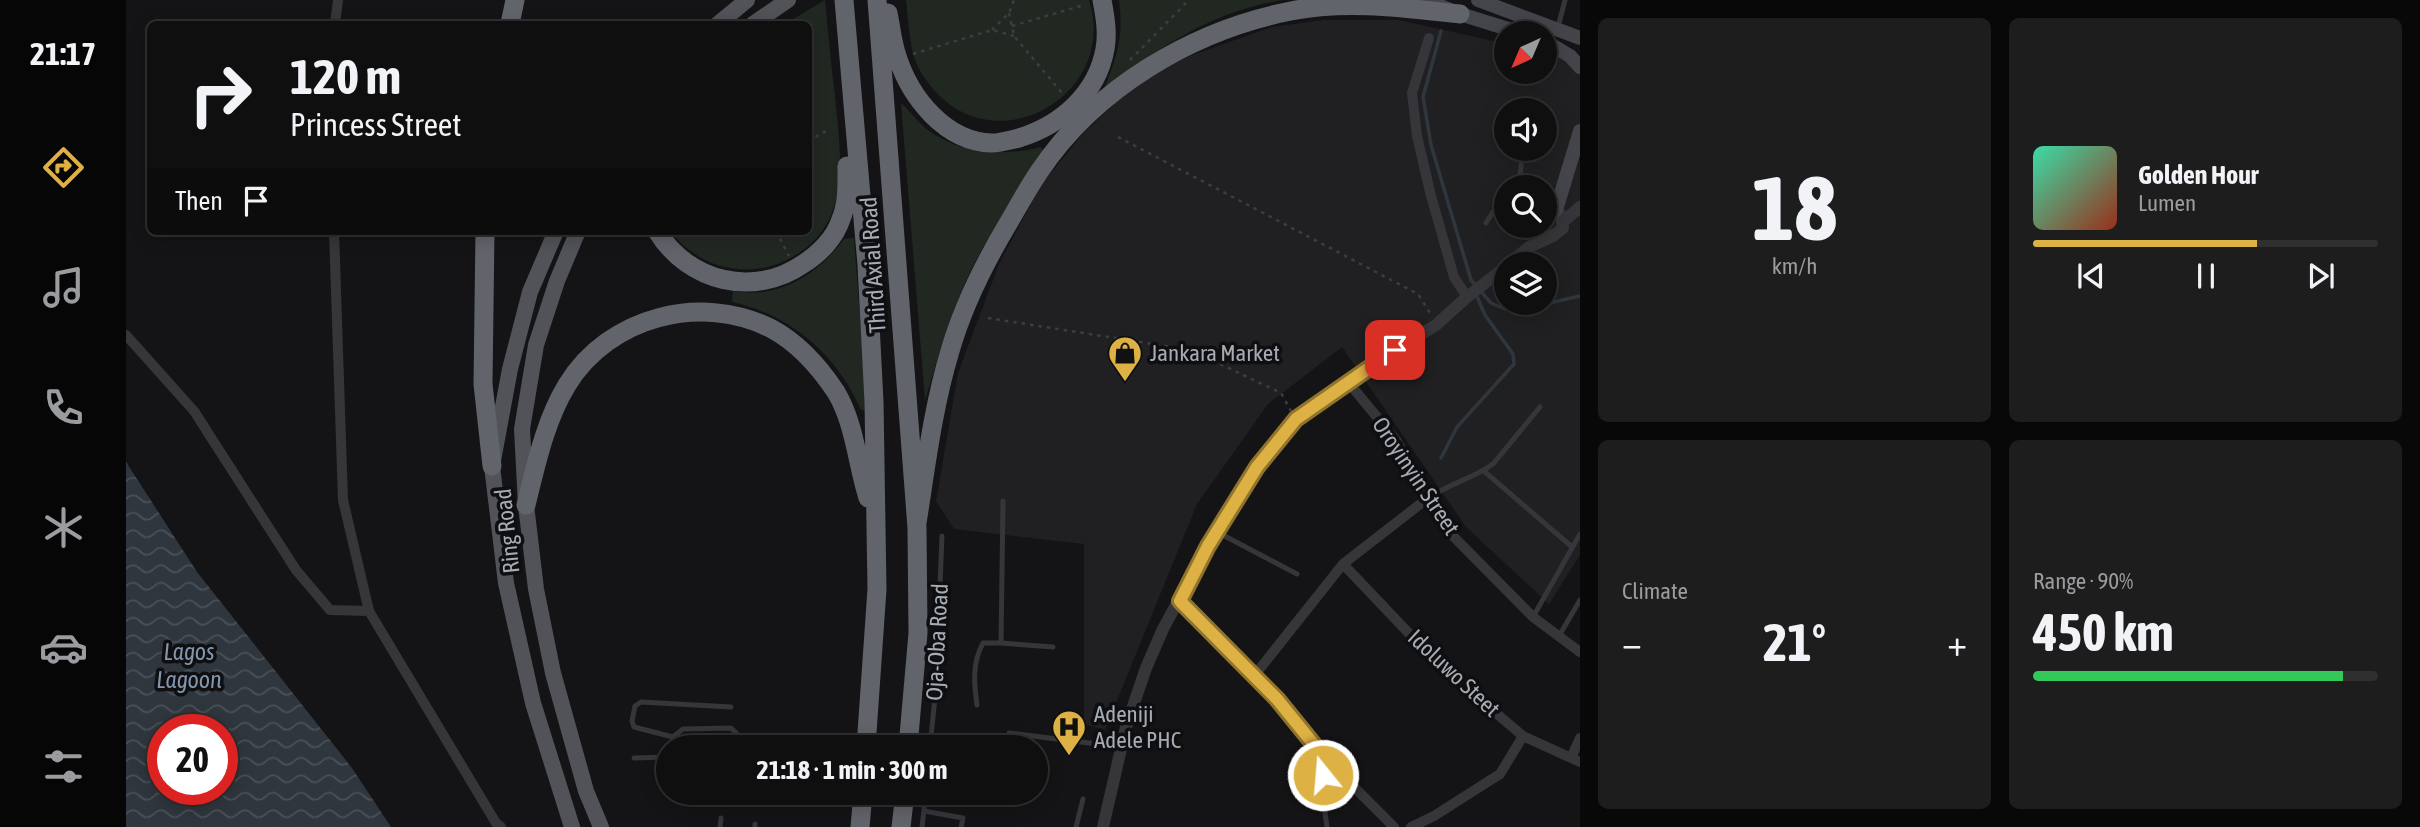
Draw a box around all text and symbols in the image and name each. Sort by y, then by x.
north arrow [1494,21,1558,84]
map controls [1494,21,1557,315]
text: 21:17 [30,35,96,72]
text: 120 m [290,48,401,104]
icon: right [175,49,266,140]
button: sound [1494,98,1557,161]
text: Princess Street [290,106,462,143]
icon: directions [39,143,88,192]
text: 18 [1752,155,1837,259]
text: Golden Hour [2138,160,2258,190]
button: search [1494,175,1557,238]
icon: arrive [237,182,275,220]
text: Then [175,186,223,216]
text: Lumen [2138,190,2196,216]
street label: Third Axial Road [855,196,891,334]
button: layers [1494,252,1557,315]
text: km/h [1772,253,1817,279]
icon: previous [2072,257,2110,295]
icon: pause [2187,257,2225,295]
icon: next [2302,257,2340,295]
icon: music [39,263,88,312]
pin [1365,320,1425,380]
icon: arrive [1376,331,1414,369]
shop icon: Jankara Market [1106,334,1144,383]
place label: Jankara Market [1150,340,1280,366]
icon: phone [39,383,88,432]
street label: Oroyinyin Street [1367,412,1465,540]
street label: Ring Road [490,487,524,575]
icon: climate [39,503,88,552]
text: Range · 90% [2033,568,2133,594]
text: Climate [1622,578,1688,604]
street label: Oja-Oba Road [921,583,953,701]
text: 450 km [2033,602,2174,662]
text: 21° [1763,612,1826,672]
text: − [1622,621,1642,664]
text: + [1947,621,1967,664]
icon: car [39,623,88,672]
street label: Idoluwo Steet [1403,624,1505,722]
water label: Lagos Lagoon [156,638,222,693]
place label: Adeniji Adele PHC [1094,701,1181,753]
hospital icon: Adeniji Adele PHC [1050,708,1088,757]
speed limit sign: 20 [147,714,238,805]
position arrow [1286,738,1360,812]
icon: filters [39,742,88,791]
text: 21:18 · 1 min · 300 m [757,755,947,785]

